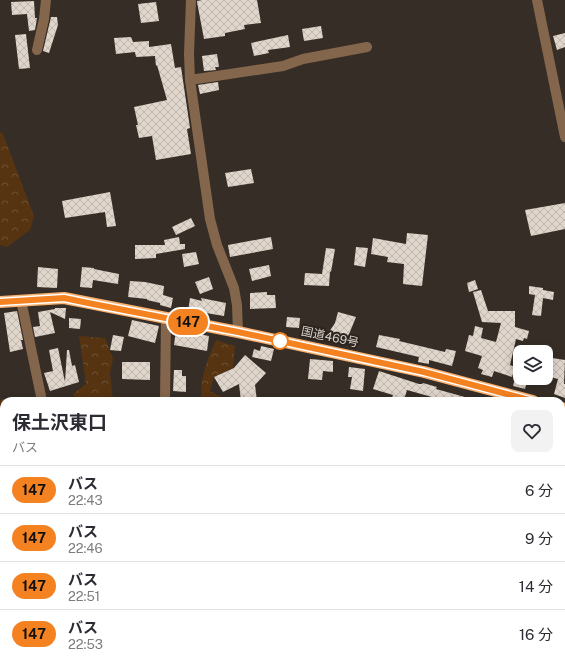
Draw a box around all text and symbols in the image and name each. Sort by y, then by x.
line badge: 147 [165,309,211,335]
text: 147 [176,314,200,330]
street label: 国道469号 [300,324,360,350]
unlabelled marker [271,332,289,350]
map controls [513,345,553,385]
button: layers [513,345,553,385]
button: heart [511,410,553,452]
text: 保土沢東口 [12,411,107,433]
text: バス [12,440,38,455]
text: バス [68,475,98,492]
text: 147 [22,482,46,498]
text: 6 分 [525,482,553,499]
text: 22:43 [68,493,103,508]
text: バス [68,523,98,540]
text: 147 [22,530,46,546]
text: 9 分 [525,530,553,547]
text: 22:46 [68,541,103,556]
text: バス [68,571,98,588]
text: 147 [22,578,46,594]
text: 14 分 [519,578,553,595]
text: 22:51 [68,589,100,604]
text: バス [68,619,98,636]
text: 147 [22,626,46,642]
text: 16 分 [519,626,553,643]
text: 22:53 [68,637,103,652]

